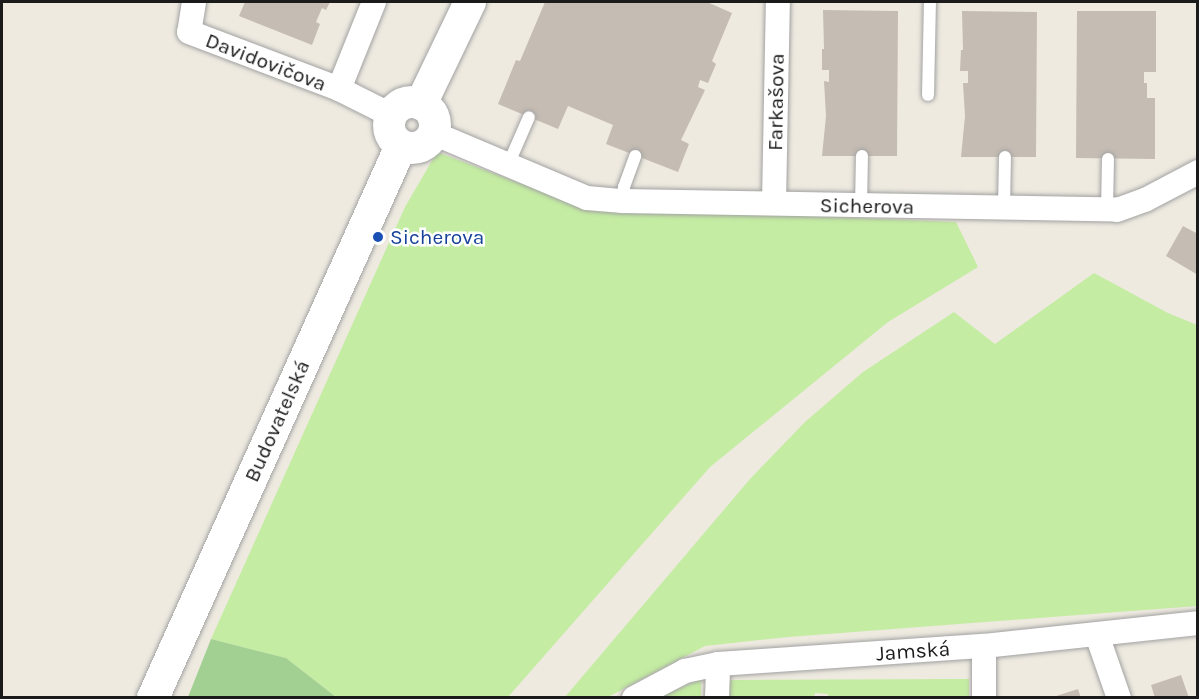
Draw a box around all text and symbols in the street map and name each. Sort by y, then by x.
street label: Davidovičova [202,27,330,97]
street label: Farkašova [763,53,789,151]
street label: Sicherova [820,193,914,219]
place label: Sicherova [390,224,484,250]
marker: Sicherova [371,230,385,244]
street label: Budovatelská [239,356,315,486]
street label: Jamská [875,636,951,666]

